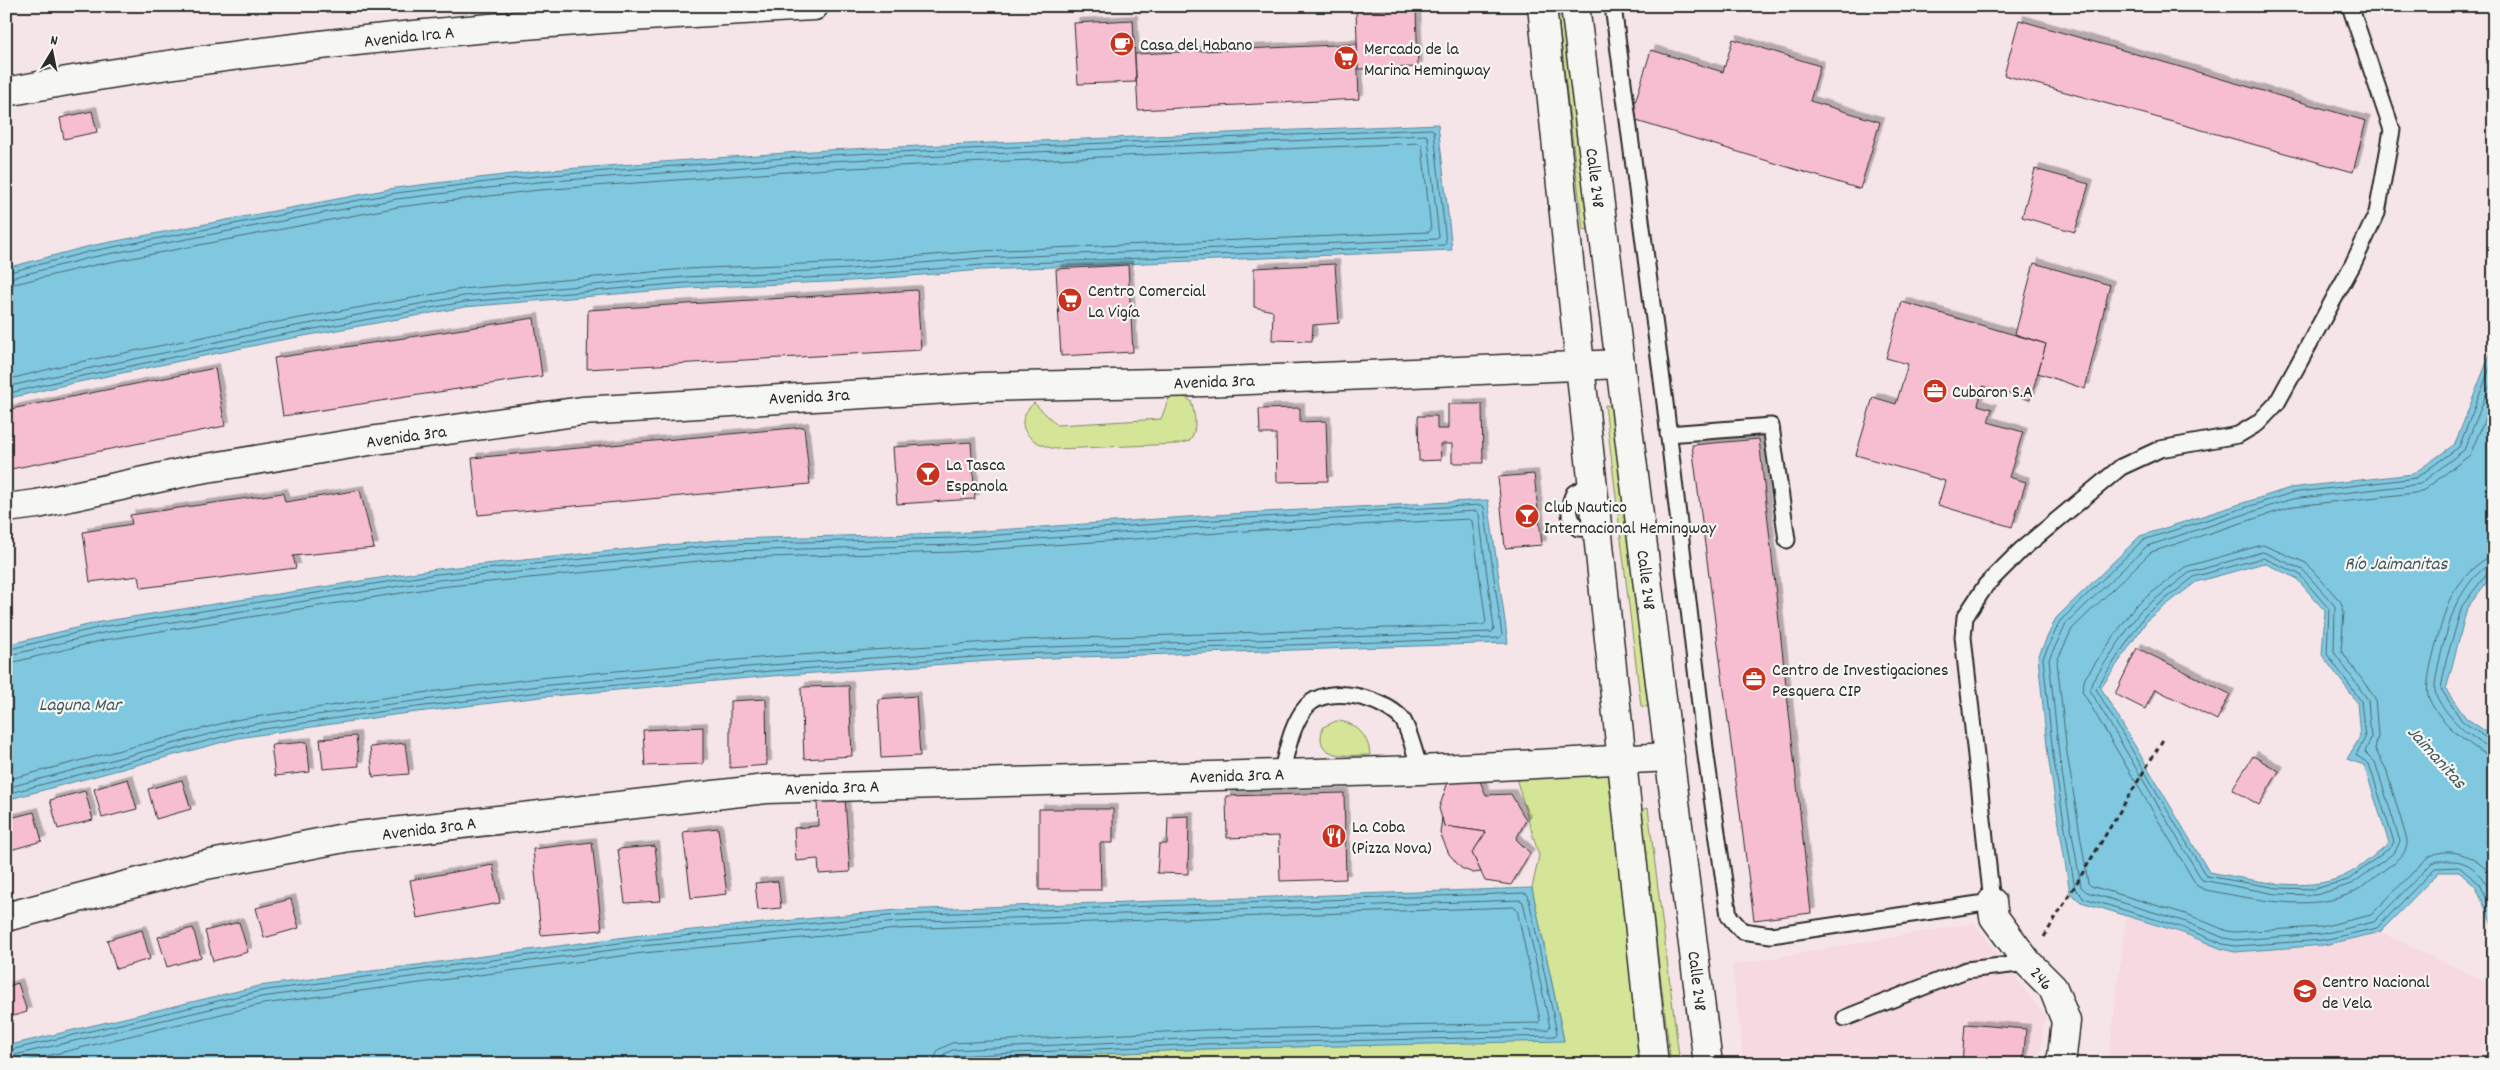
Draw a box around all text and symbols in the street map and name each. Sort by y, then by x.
street label: Avenida 1ra A [363,21,456,56]
north arrow [28,28,78,78]
text: N [49,31,59,52]
cafe icon: Casa del Habano [1109,31,1135,57]
place label: Casa del Habano [1140,34,1252,59]
place label: Mercado de la Marina Hemingway [1364,38,1491,84]
supermarket icon: Mercado de la Marina Hemingway [1333,45,1359,71]
street label: Calle 248 [1577,147,1610,210]
place label: Centro Comercial La Vigía [1088,280,1206,326]
supermarket icon: Centro Comercial La Vigía [1057,287,1083,313]
street label: Avenida 3ra [1173,370,1256,397]
office icon: Cubaron S.A [1922,378,1948,404]
place label: Cubaron S.A [1952,381,2033,406]
street label: Avenida 3ra [768,384,851,413]
street label: Avenida 3ra [365,420,449,456]
place label: La Tasca Espanola [946,454,1008,500]
bar icon: La Tasca Espanola [915,461,941,487]
place label: Club Nautico Internacional Hemingway [1544,496,1717,542]
bar icon: Club Nautico Internacional Hemingway [1514,503,1540,529]
street label: Calle 248 [1628,549,1661,612]
water label: Río Jaimanitas [2345,552,2449,579]
place label: Centro de Investigaciones Pesquera CIP [1772,659,1949,705]
office icon: Centro de Investigaciones Pesquera CIP [1741,666,1767,692]
water label: Laguna Mar [39,693,123,720]
water label: Jaimanitas [2399,721,2472,797]
street label: Avenida 3ra A [1189,763,1285,792]
street label: Avenida 3ra A [784,775,880,804]
street label: Avenida 3ra A [381,812,478,849]
place label: La Coba (Pizza Nova) [1352,816,1432,862]
restaurant icon: La Coba (Pizza Nova) [1321,823,1347,849]
street label: Calle 248 [1679,950,1712,1013]
street label: 246 [2023,962,2057,997]
place label: Centro Nacional de Vela [2322,971,2430,1017]
school or university icon: Centro Nacional de Vela [2292,978,2318,1004]

